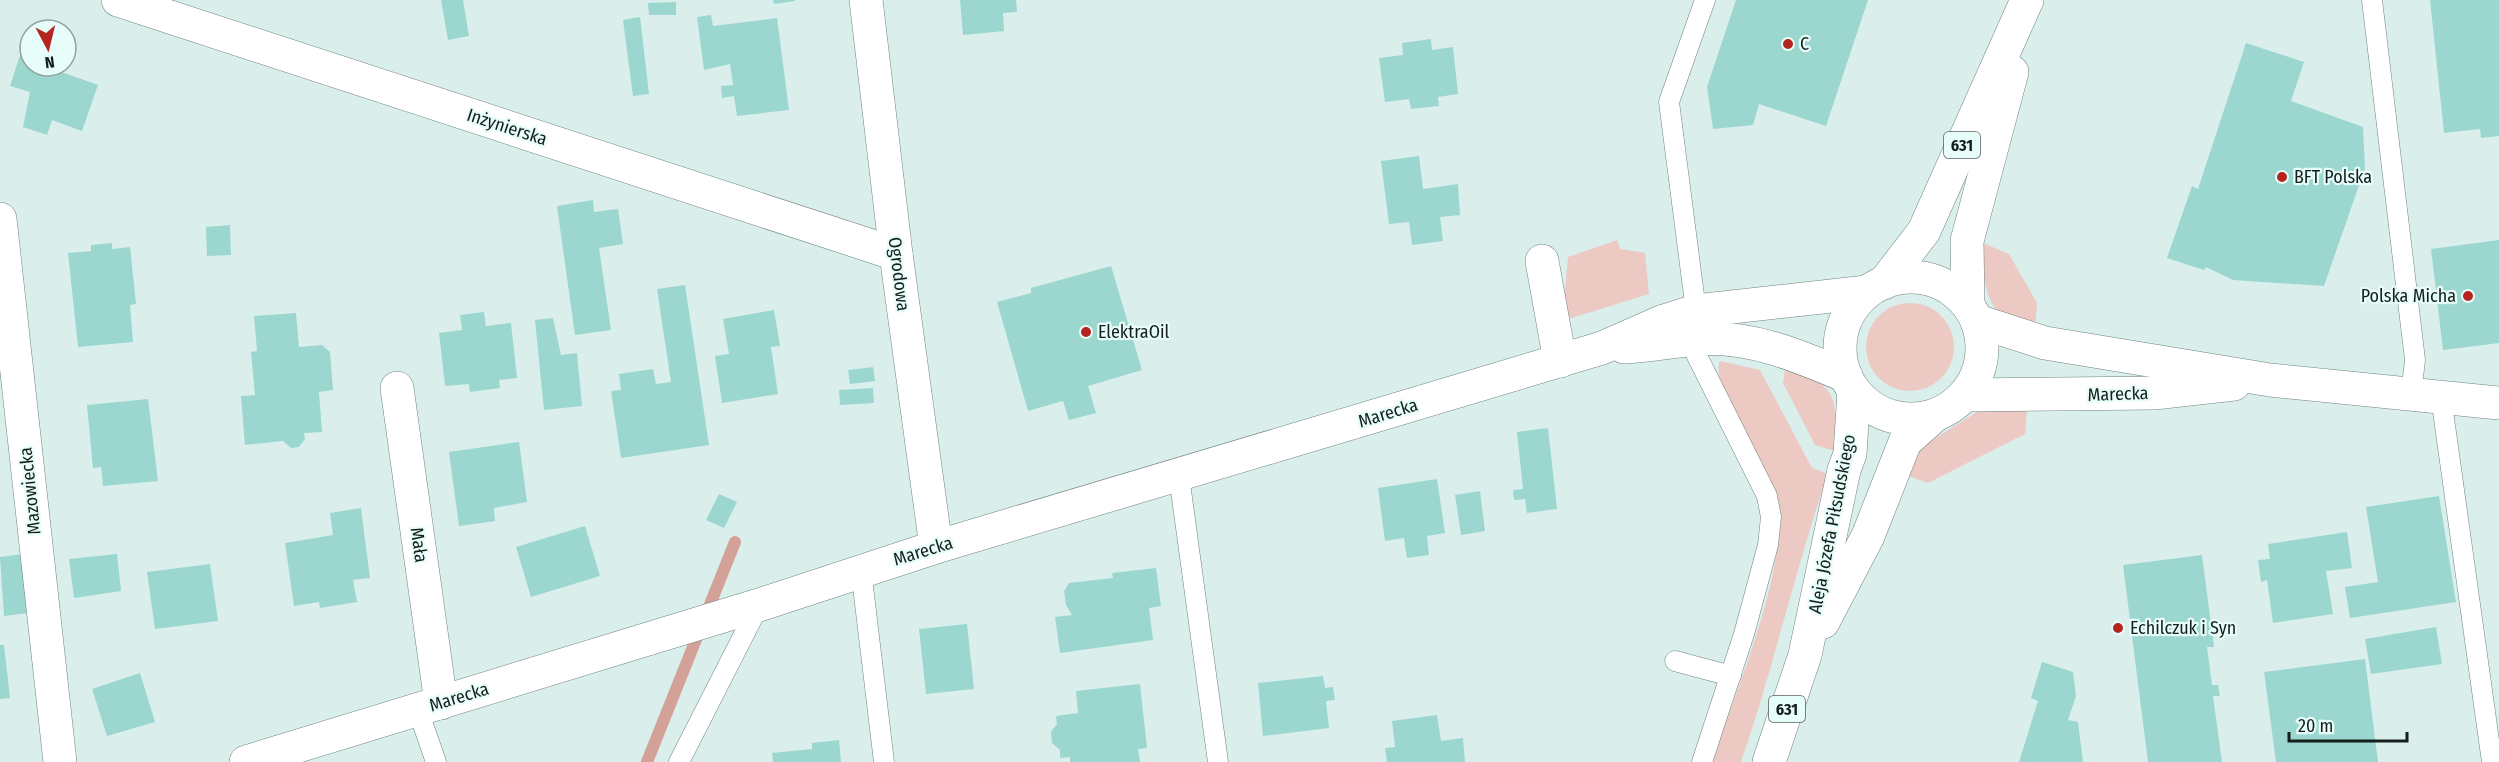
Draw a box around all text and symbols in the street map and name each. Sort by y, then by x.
north arrow [18,18,78,78]
place label: C [1800,33,1809,55]
marker: C [1781,37,1795,51]
text: N [44,52,56,72]
street label: Inżynierska [464,104,550,150]
road number: 631 [1944,132,1980,158]
place label: BFT Polska [2294,166,2372,188]
marker: BFT Polska [2275,170,2289,184]
street label: Ogrodowa [884,236,914,312]
place label: Polska Micha [2361,285,2456,307]
marker: Polska Micha [2461,289,2475,303]
place label: ElektraOil [1098,321,1170,343]
marker: ElektraOil [1079,325,1093,339]
street label: Marecka [2087,382,2149,406]
street label: Marecka [1356,394,1421,432]
street label: Aleja Józefa Piłsudskiego [1804,433,1860,615]
street label: Mazowiecka [14,446,46,536]
street label: Mała [406,526,432,564]
street label: Marecka [891,532,956,570]
place label: Echilczuk i Syn [2130,617,2236,639]
marker: Echilczuk i Syn [2111,621,2125,635]
street label: Marecka [427,678,492,716]
road number: 631 [1769,696,1805,722]
scale bar [2289,705,2408,743]
text: 20 m [2298,715,2333,737]

